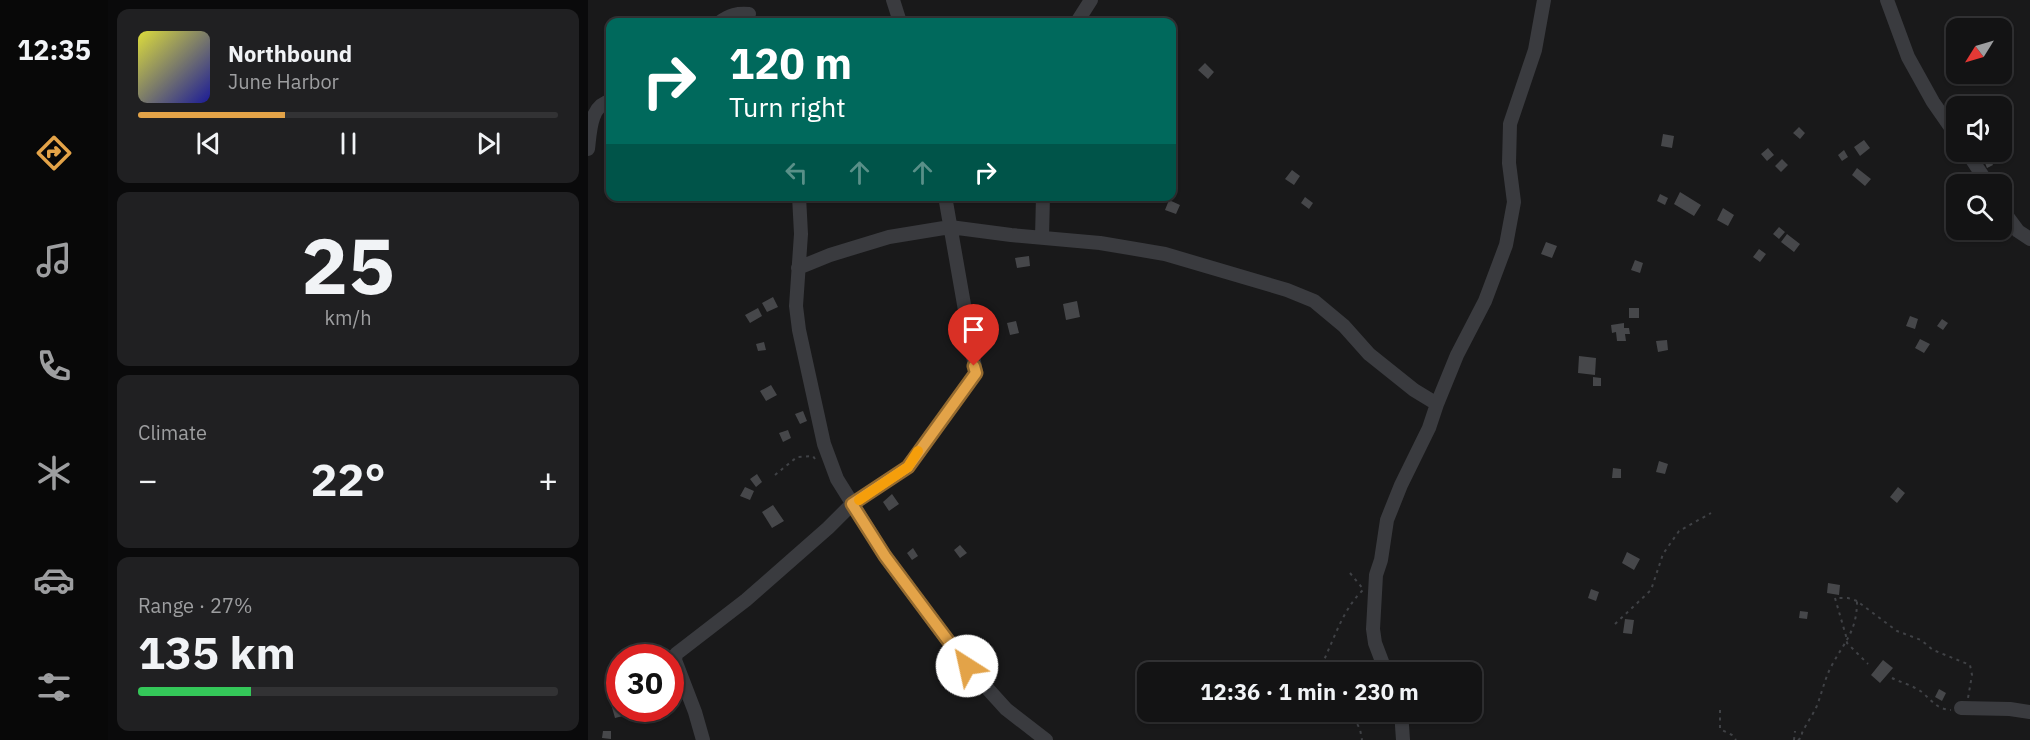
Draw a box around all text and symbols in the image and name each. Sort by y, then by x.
north arrow [1946,18,2012,84]
map controls [1946,18,2012,240]
text: 12:35 [17,32,91,67]
text: 120 m [729,36,852,91]
text: Northbound [228,39,352,68]
icon: right [630,42,708,120]
text: June Harbor [228,68,339,95]
text: Turn right [729,89,846,124]
button: sound [1946,96,2012,162]
icon: previous [192,127,225,160]
icon: pause [332,127,365,160]
icon: next [472,127,505,160]
icon: directions [33,132,75,174]
icon: left [780,156,813,189]
icon: ahead [843,156,876,189]
icon: ahead [906,156,939,189]
icon: right [969,156,1002,189]
button: search [1946,174,2012,240]
text: 25 [301,214,395,315]
icon: music [33,239,75,281]
text: km/h [324,304,372,331]
pin [948,304,999,366]
icon: arrive [957,313,990,346]
icon: phone [33,345,75,387]
text: Climate [138,419,207,446]
text: 22° [310,450,386,508]
icon: climate [33,452,75,494]
text: − [138,458,158,501]
text: + [538,458,558,501]
icon: car [33,559,75,601]
text: Range · 27% [138,592,253,619]
text: 135 km [138,623,296,681]
position arrow [935,634,999,698]
speed limit sign: 30 [606,644,684,722]
icon: filters [33,666,75,708]
text: 12:36 · 1 min · 230 m [1200,677,1419,706]

